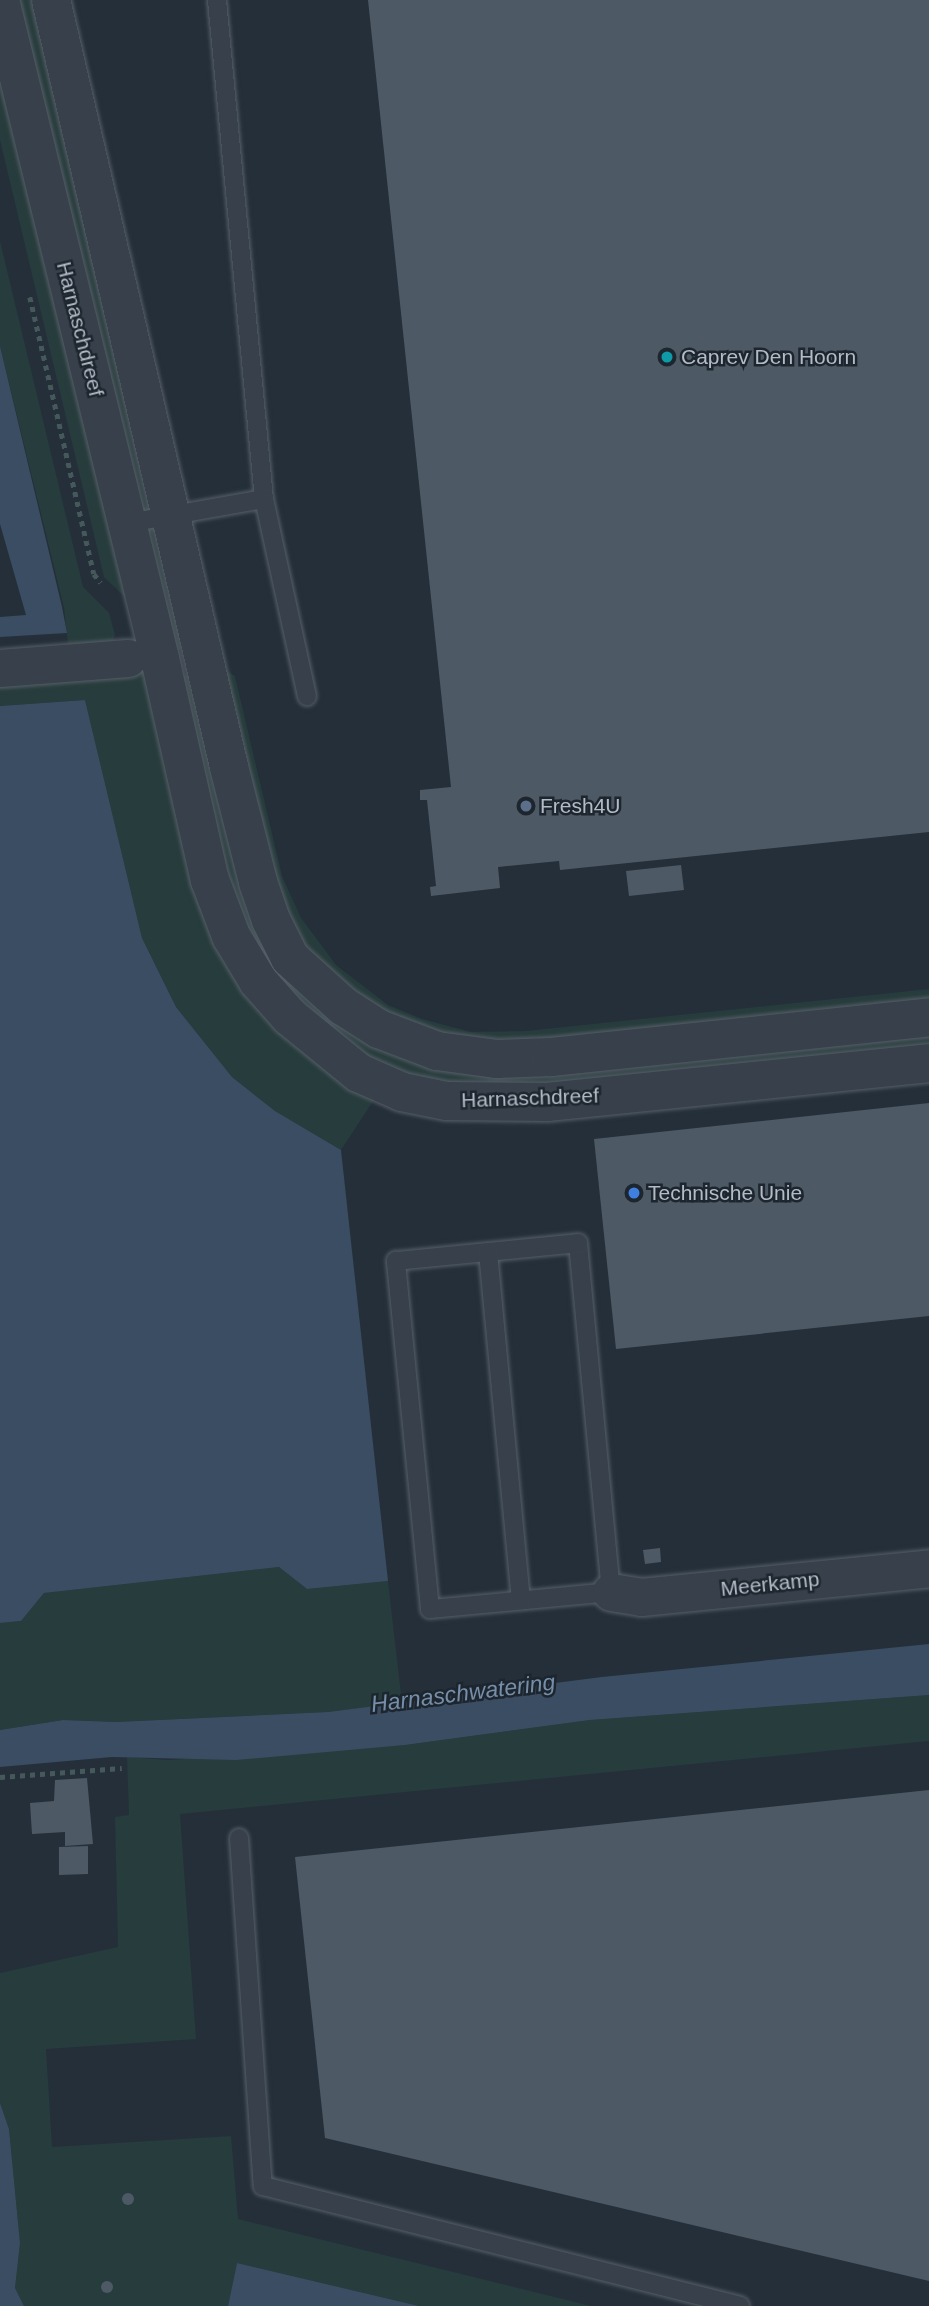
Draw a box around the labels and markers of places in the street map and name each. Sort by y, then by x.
place label: Caprev Den Hoorn [681,344,856,370]
marker: Caprev Den Hoorn [659,349,675,365]
place label: Fresh4U [540,793,621,819]
marker: Fresh4U [518,798,534,814]
place label: Technische Unie [648,1180,802,1206]
marker: Technische Unie [626,1185,642,1201]

